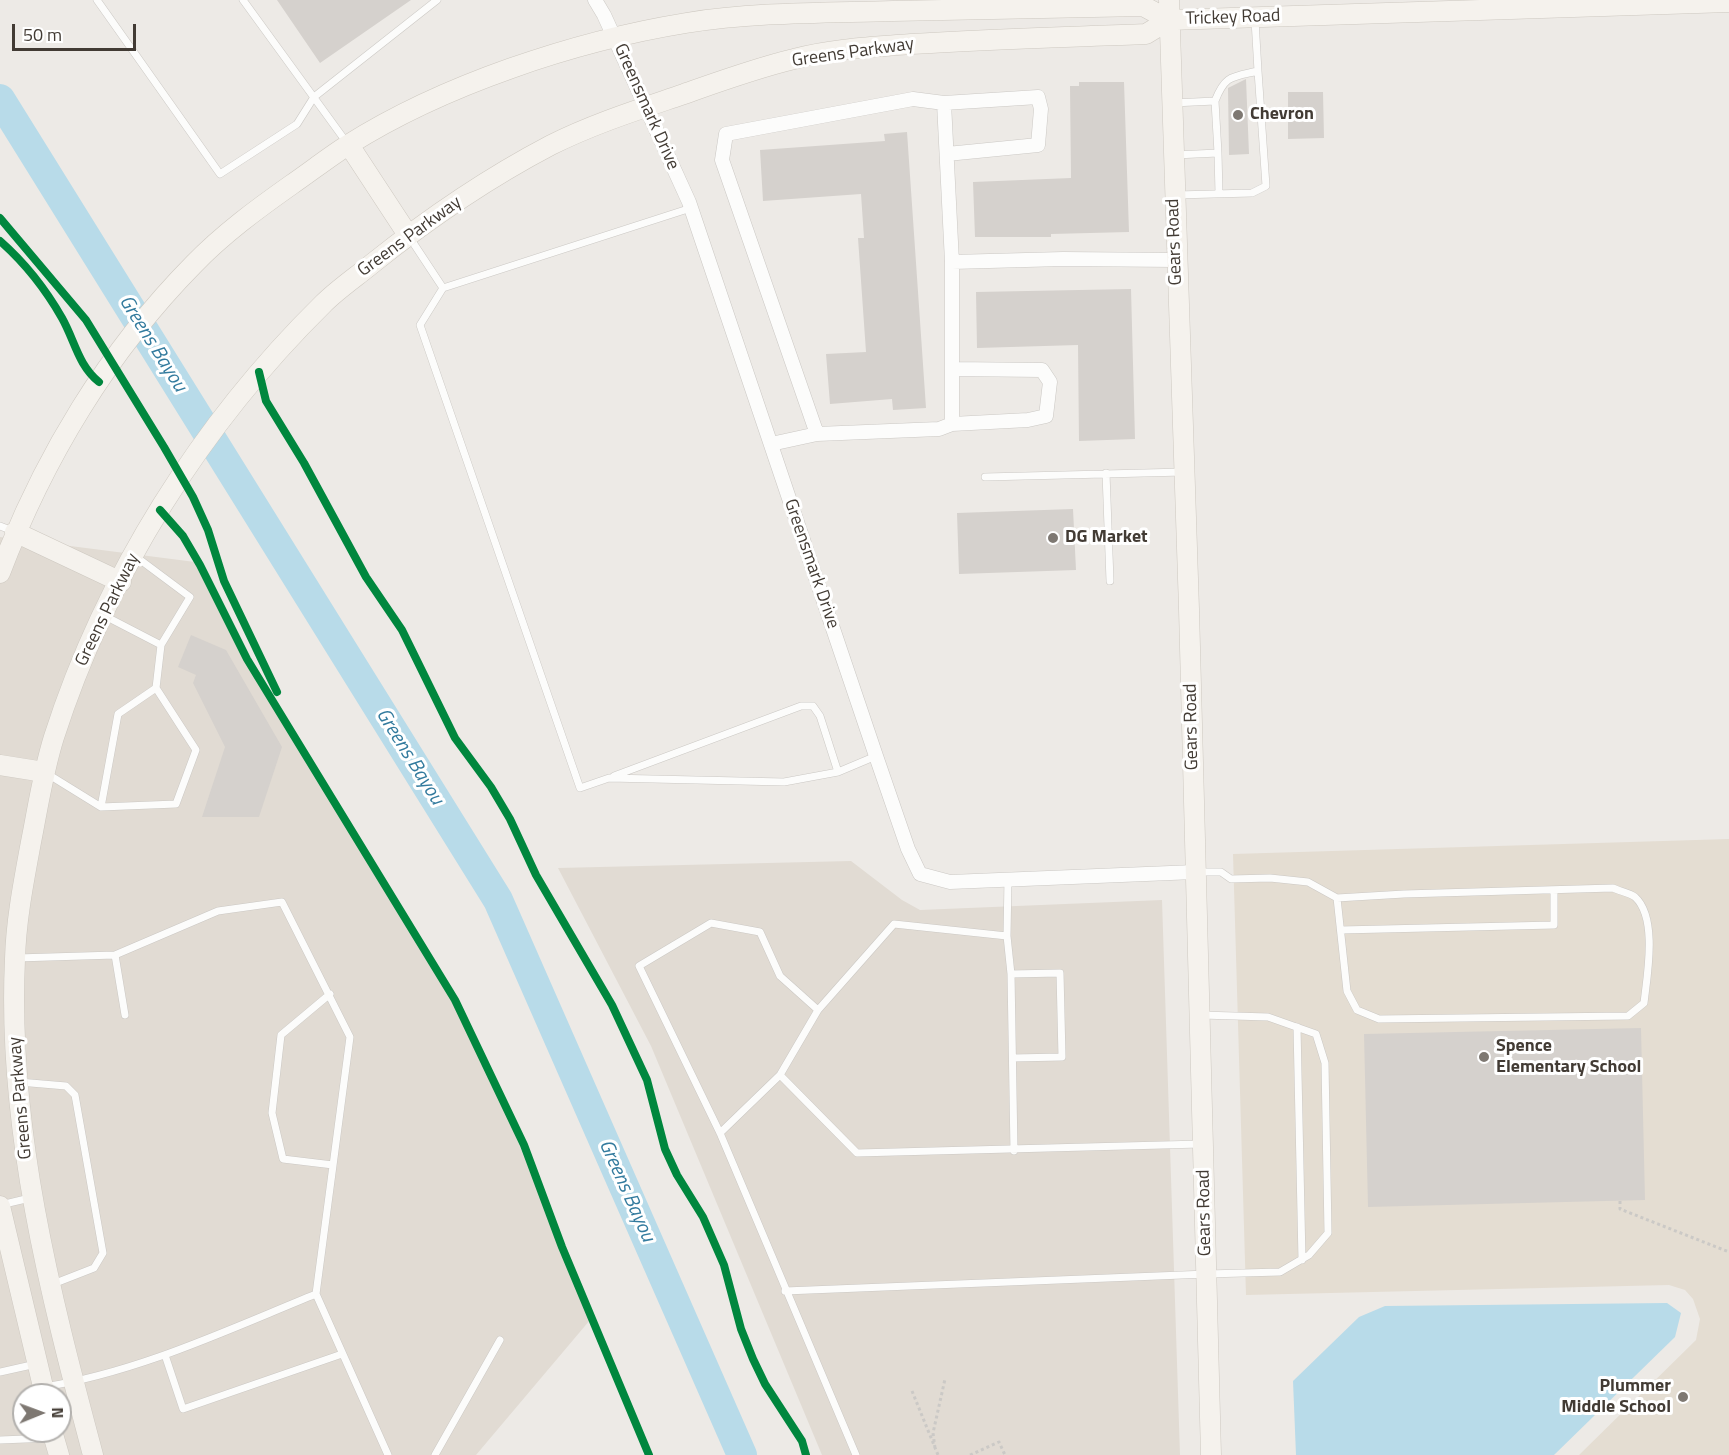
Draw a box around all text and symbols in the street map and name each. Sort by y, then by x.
street label: Trickey Road [1185,6,1281,30]
scale bar [15,12,140,50]
text: 50 m [23,21,62,48]
street label: Greens Parkway [791,34,915,72]
street label: Greensmark Drive [609,41,683,173]
place label: Chevron [1250,104,1314,126]
marker: Chevron [1231,108,1245,122]
street label: Greens Parkway [354,192,466,282]
street label: Gears Road [1163,198,1187,286]
water label: Greens Bayou [113,291,191,397]
street label: Greensmark Drive [779,496,843,632]
place label: DG Market [1065,527,1148,549]
marker: DG Market [1046,531,1060,545]
street label: Greens Parkway [71,550,145,670]
street label: Gears Road [1180,683,1204,771]
water label: Greens Bayou [370,704,448,810]
street label: Greens Parkway [5,1036,37,1160]
place label: Spence Elementary School [1496,1036,1641,1078]
marker: Spence Elementary School [1477,1050,1491,1064]
water label: Greens Bayou [593,1136,659,1246]
street label: Gears Road [1193,1169,1217,1257]
place label: Plummer Middle School [1561,1376,1671,1418]
north arrow [12,1383,72,1443]
marker: Plummer Middle School [1676,1390,1690,1404]
text: N [46,1407,70,1418]

